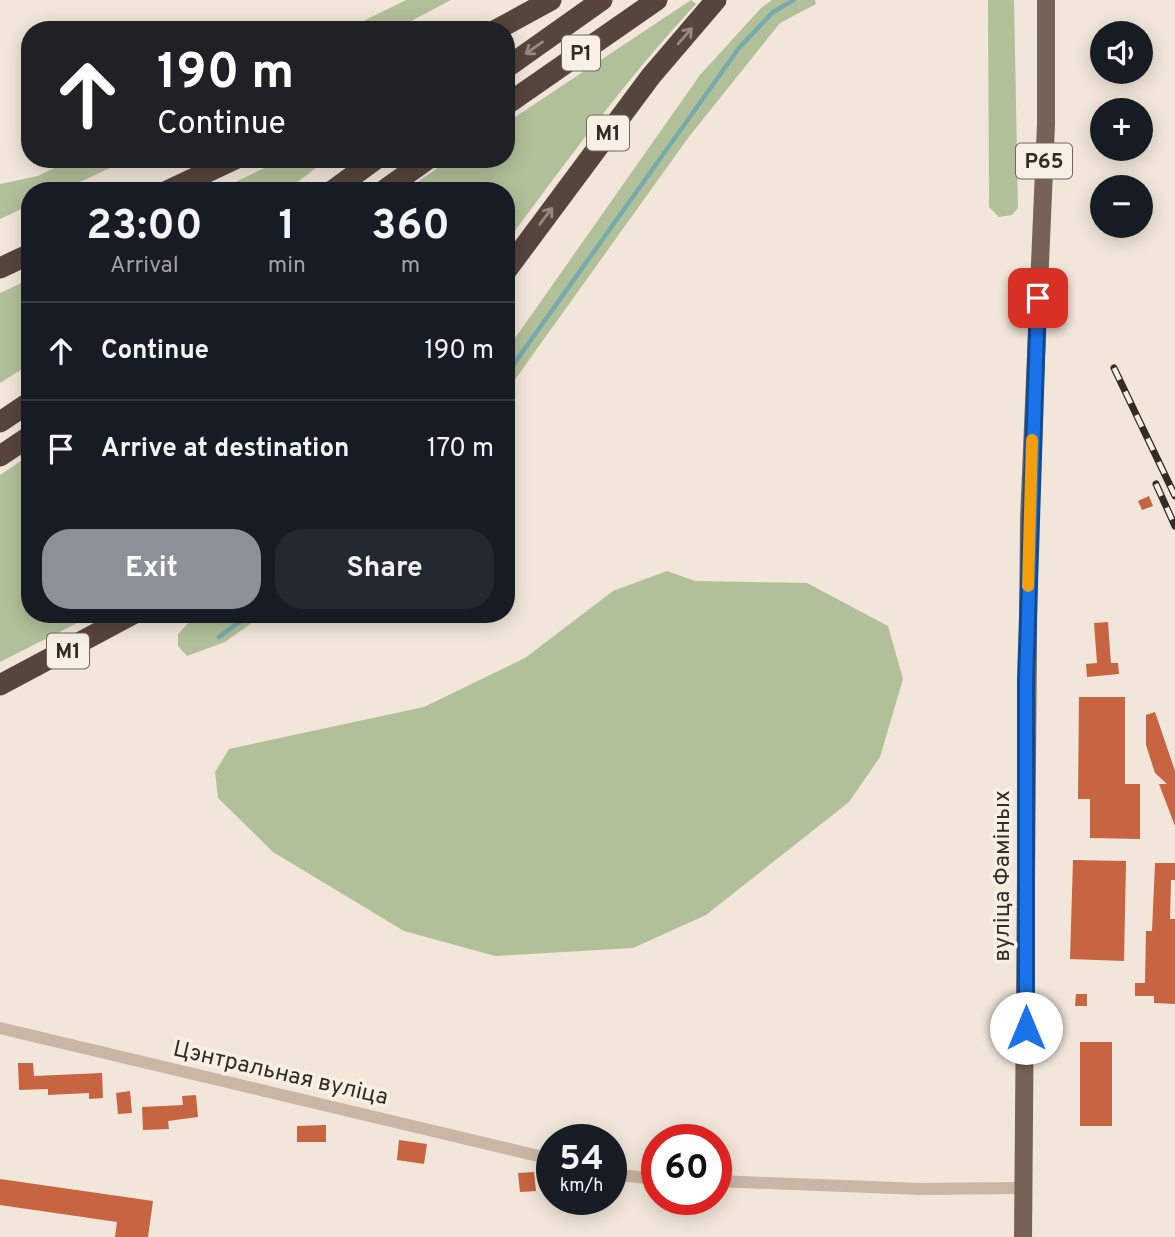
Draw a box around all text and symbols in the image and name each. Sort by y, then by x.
map controls [1090,21,1153,238]
button: sound [1090,21,1153,84]
one-way arrow [677,27,693,45]
road number: Р1 [562,36,600,70]
one-way arrow [525,41,544,55]
text: 190 m [157,44,294,106]
icon: ahead [42,49,133,140]
button: + [1090,98,1153,161]
text: Continue [157,105,286,145]
road number: М1 [587,116,629,150]
road number: Р65 [1016,144,1072,178]
button: − [1090,175,1153,238]
text: 23:00 [86,201,203,254]
text: 1 [279,201,295,254]
text: 360 [371,201,450,254]
one-way arrow [539,208,554,226]
text: Arrival [110,252,179,281]
text: min [268,252,306,281]
text: m [401,252,420,281]
pin [1008,268,1068,328]
icon: arrive [1019,279,1057,317]
icon: ahead [42,332,80,370]
text: Continue [101,335,209,368]
text: 190 m [424,335,494,368]
icon: arrive [42,430,80,468]
text: Arrive at destination [101,433,349,466]
text: 170 m [427,433,494,466]
button: Exit [42,529,261,609]
button: Share [275,529,494,609]
road number: М1 [47,634,89,668]
street label: вуліца Фаміных [989,790,1018,962]
position arrow [989,991,1063,1065]
street label: Цэнтральная вуліца [170,1036,391,1113]
speed limit sign: 60 [641,1124,732,1215]
text: 54 [559,1138,604,1182]
text: km/h [560,1175,603,1198]

